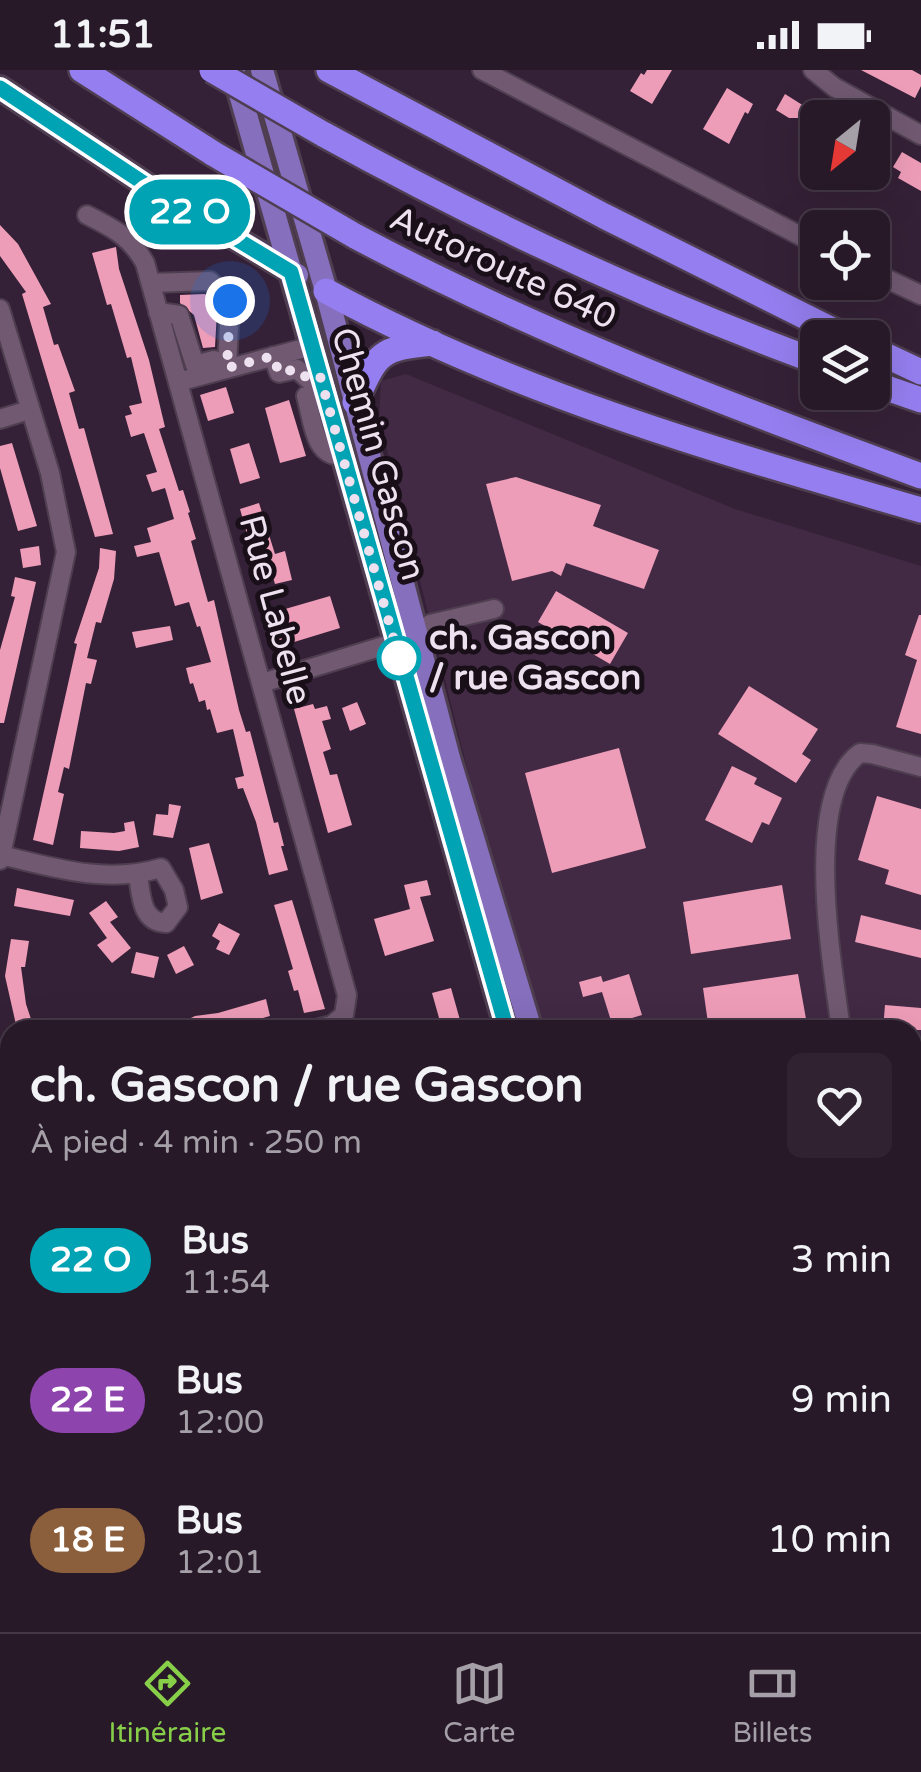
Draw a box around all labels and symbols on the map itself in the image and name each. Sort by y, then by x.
north arrow [800,100,890,190]
line badge: 22 O [120,180,260,244]
street label: Autoroute 640 [383,197,623,339]
your location [205,276,255,326]
street label: Chemin Gascon [322,323,434,585]
street label: Rue Labelle [230,511,320,709]
place label: ch. Gascon / rue Gascon [429,617,641,699]
marker: ch. Gascon / rue Gascon [378,637,420,679]

